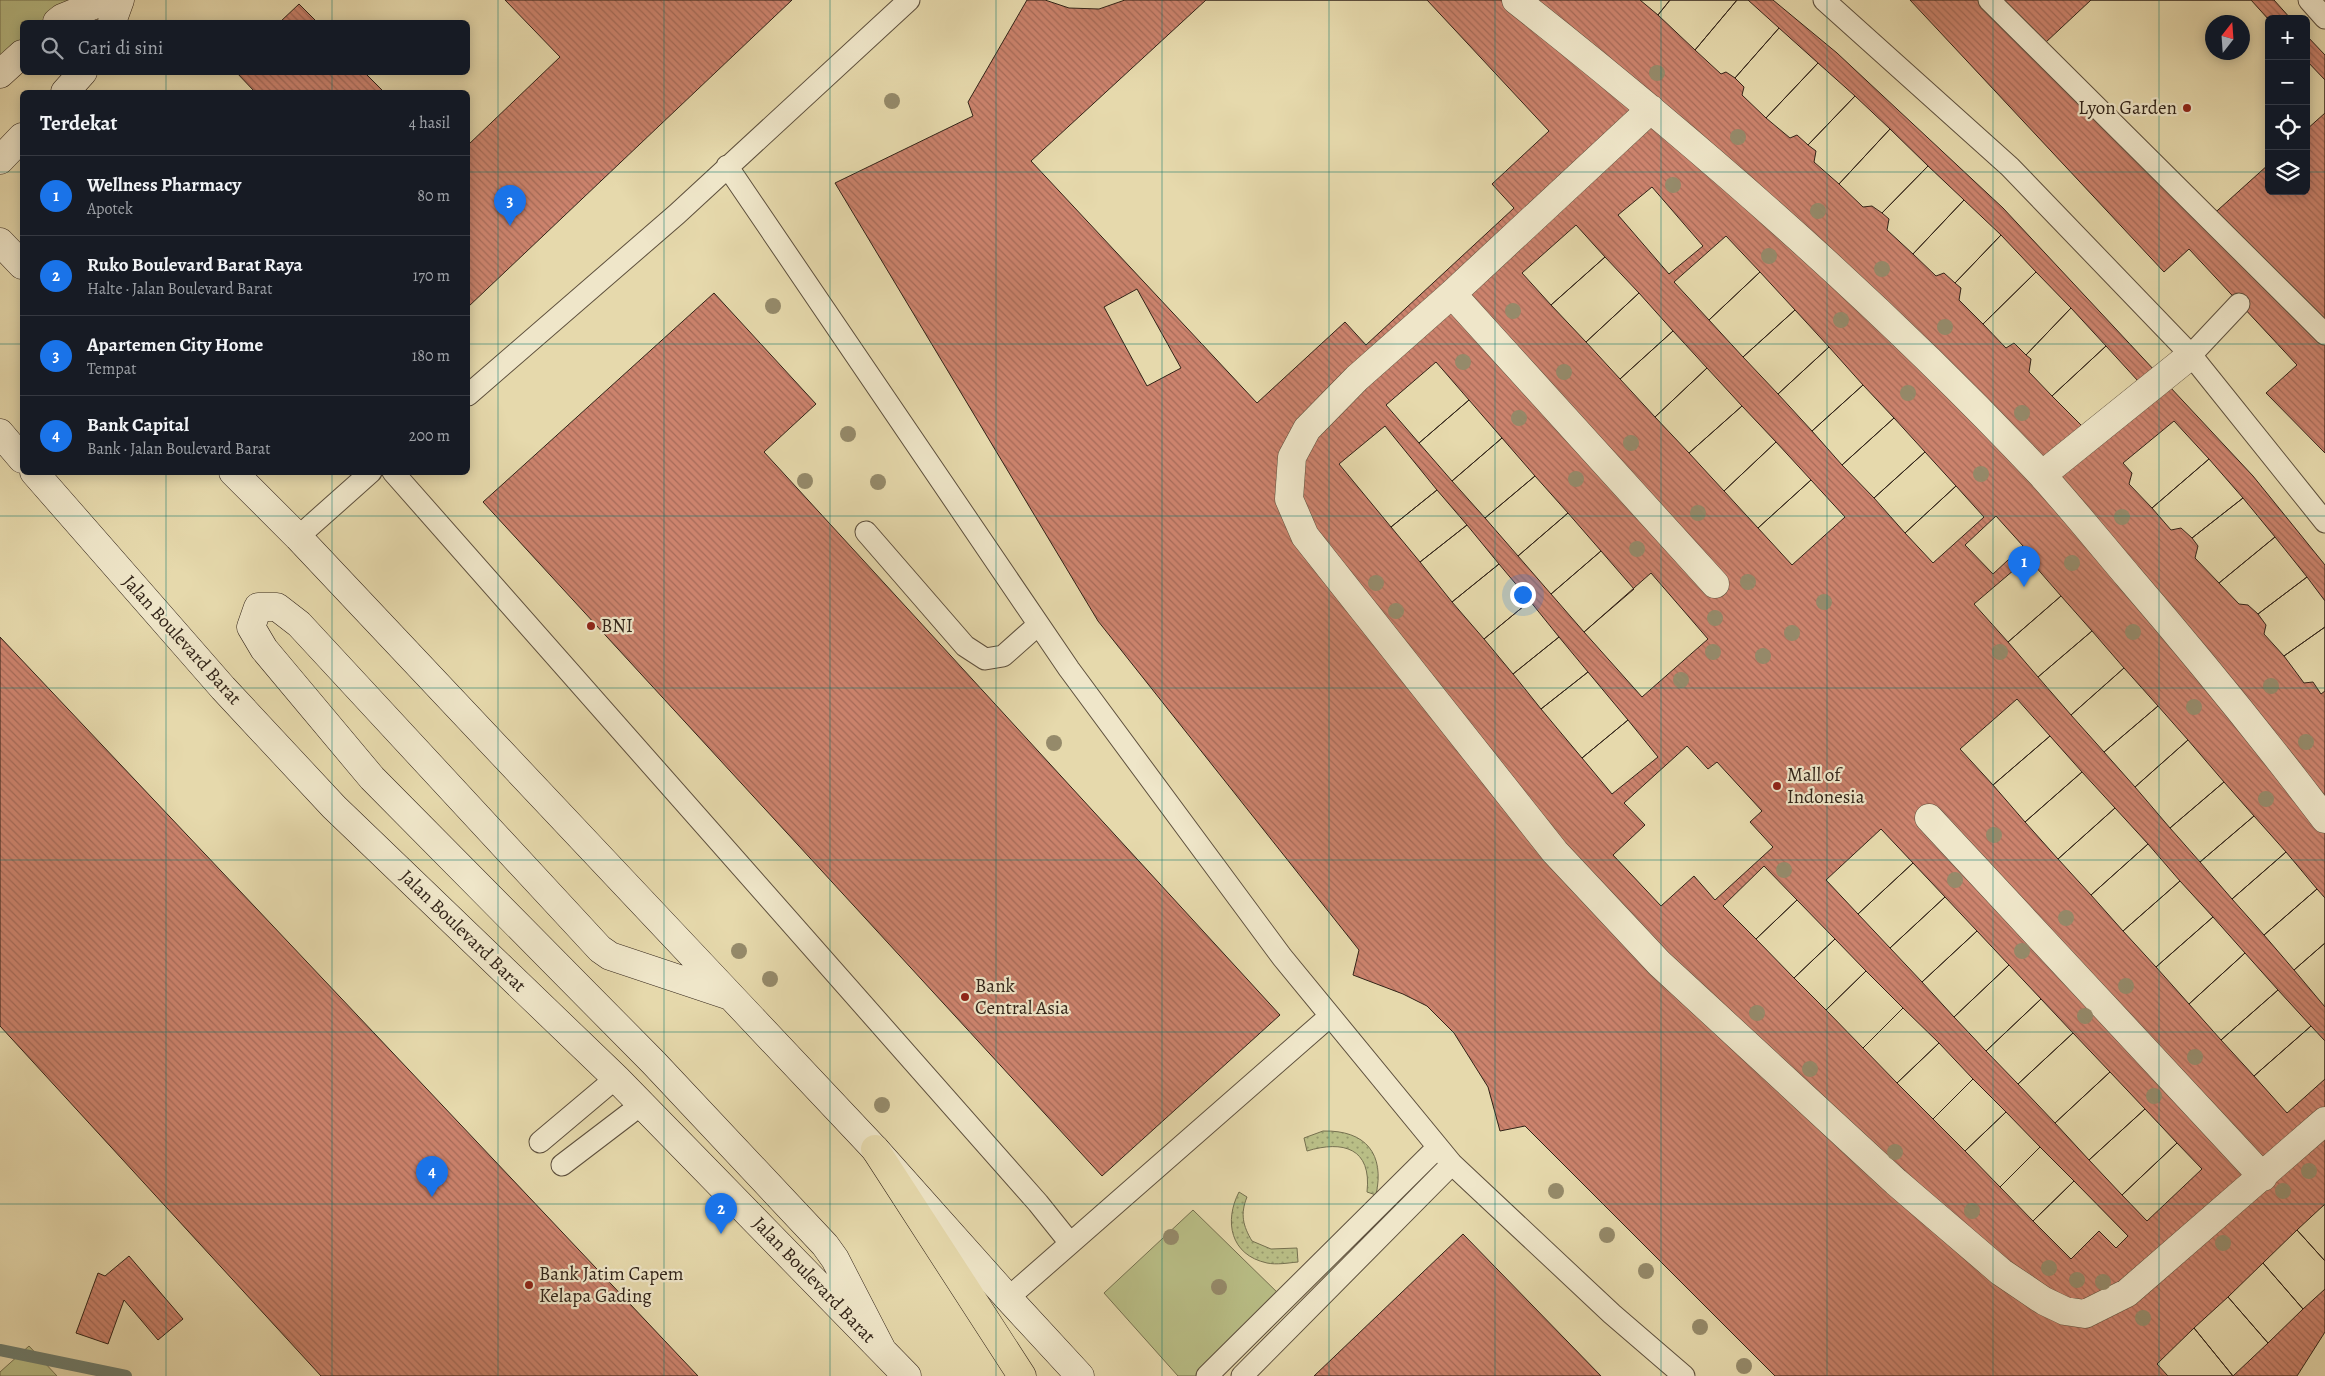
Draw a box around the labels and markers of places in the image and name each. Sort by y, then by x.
place label: Lyon Garden [2078,95,2177,121]
marker: Lyon Garden [2181,102,2193,114]
pin: 3 [494,185,526,226]
pin: 1 [2008,546,2040,587]
place label: BNI [601,613,633,639]
marker: BNI [585,620,597,632]
place label: Mall of Indonesia [1787,762,1865,810]
marker: Mall of Indonesia [1771,780,1783,792]
place label: Bank Central Asia [975,973,1069,1021]
marker: Bank Central Asia [959,991,971,1003]
pin: 4 [416,1156,448,1197]
pin: 2 [705,1193,737,1234]
place label: Bank Jatim Capem Kelapa Gading [539,1261,684,1309]
marker: Bank Jatim Capem Kelapa Gading [523,1279,535,1291]

